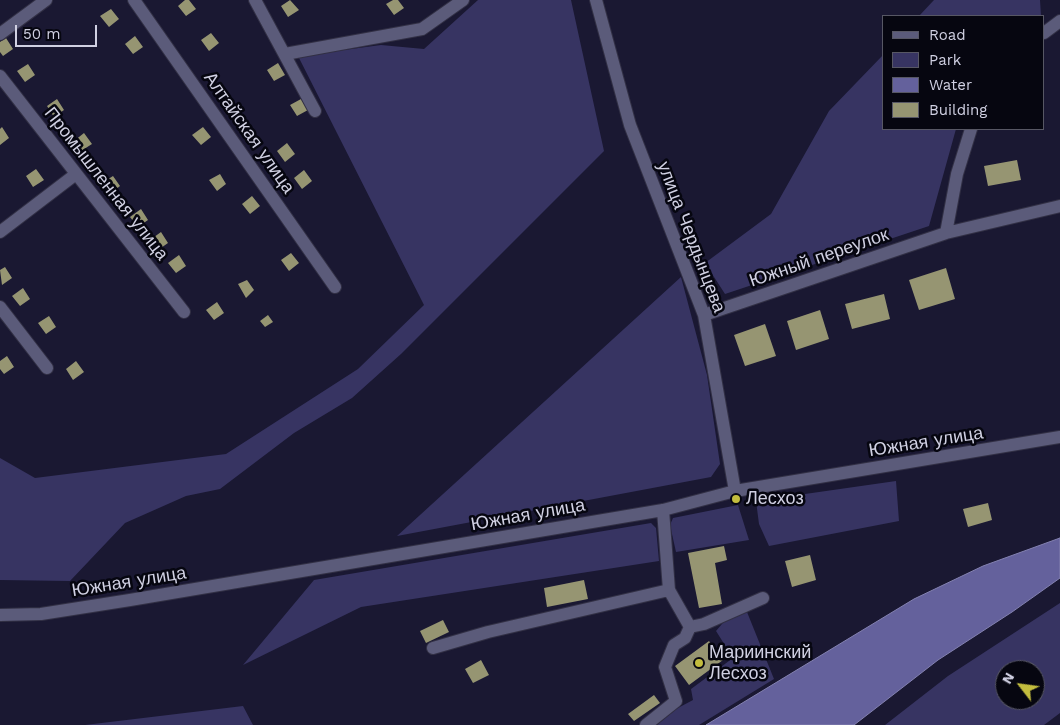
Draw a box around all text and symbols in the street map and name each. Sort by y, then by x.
scale bar [18,15,100,47]
legend [882,15,1045,130]
text: 50 m [23,25,60,43]
text: Road [929,26,966,44]
text: Park [929,51,961,69]
street label: Алтайская улица [199,68,299,198]
text: Water [929,76,972,94]
text: Building [929,101,987,119]
street label: Промышленная улица [39,103,173,265]
street label: улица Чердынцева [652,158,730,316]
street label: Южный переулок [746,224,892,292]
street label: Южная улица [867,422,985,462]
place label: Лесхоз [746,488,804,510]
marker: Лесхоз [730,493,742,505]
street label: Южная улица [469,494,587,536]
street label: Южная улица [70,562,188,602]
place label: Мариинский Лесхоз [709,642,811,684]
marker: Мариинский Лесхоз [693,657,705,669]
north arrow [995,660,1045,710]
text: N [998,670,1017,686]

